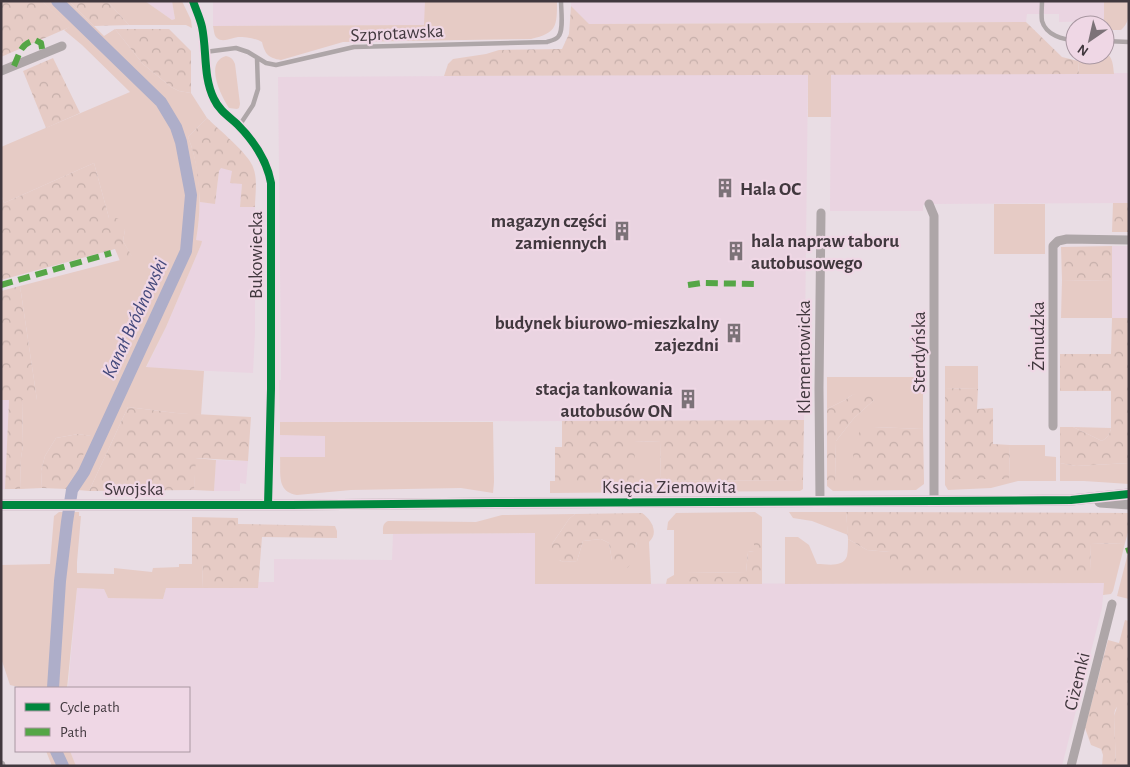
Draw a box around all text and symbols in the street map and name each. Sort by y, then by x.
north arrow [1065,15,1115,65]
street label: Szprotawska [350,22,444,45]
text: N [1075,41,1091,58]
building icon: Hala OC [714,177,736,199]
place label: Hala OC [740,180,801,199]
street label: Bukowiecka [247,211,266,299]
place label: magazyn części zamiennych [491,212,607,253]
building icon: magazyn części zamiennych [611,220,633,242]
place label: hala napraw taboru autobusowego [751,232,899,273]
building icon: hala napraw taboru autobusowego [725,240,747,262]
water label: Kanał Bródnowski [99,256,171,381]
street label: Klementowicka [795,300,814,414]
street label: Żmudzka [1028,301,1048,371]
street label: Sterdyńska [910,311,929,393]
place label: budynek biurowo-mieszkalny zajezdni [495,314,719,355]
building icon: budynek biurowo-mieszkalny zajezdni [723,322,745,344]
place label: stacja tankowania autobusów ON [535,380,673,421]
building icon: stacja tankowania autobusów ON [677,388,699,410]
street label: Księcia Ziemowita [602,478,736,497]
street label: Swojska [104,480,164,499]
street label: Ciżemki [1061,650,1094,712]
legend [15,687,190,752]
text: Cycle path [60,700,120,715]
text: Path [60,725,87,740]

